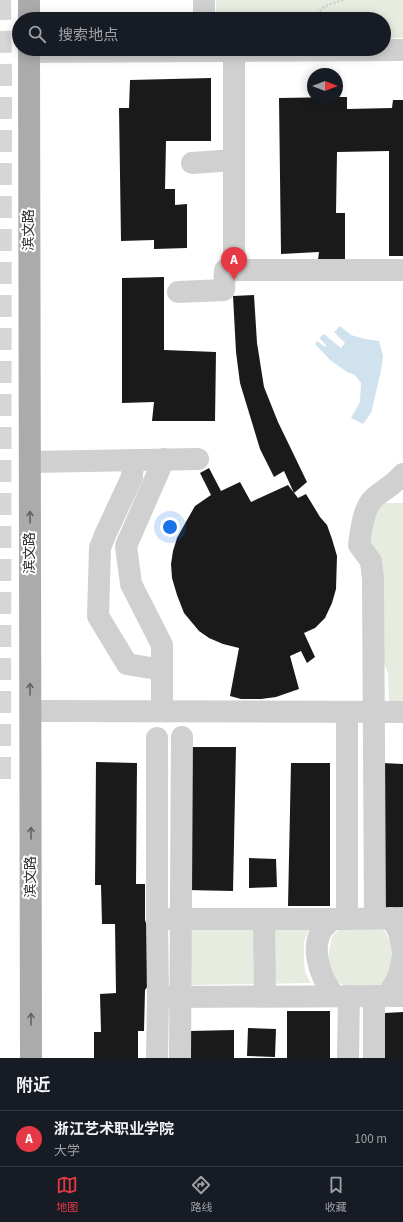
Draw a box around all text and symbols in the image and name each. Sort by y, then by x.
search box [12,12,391,56]
icon: search [26,23,48,45]
text: 搜索地点 [58,25,118,46]
north arrow [307,68,343,104]
street label: 滨文路 [19,209,39,251]
pin: A [221,247,247,280]
one-way arrow [26,511,34,524]
your location [160,517,180,537]
street label: 滨文路 [20,532,40,574]
one-way arrow [26,683,34,696]
one-way arrow [27,827,35,840]
street label: 滨文路 [21,856,41,898]
one-way arrow [27,1013,35,1026]
text: 附近 [16,1074,50,1098]
text: 浙江艺术职业学院 [54,1119,174,1140]
text: A [25,1130,33,1148]
text: 100 m [354,1130,387,1148]
text: 大学 [54,1142,80,1160]
tab: 地图 [56,1174,78,1215]
tab: 路线 [190,1174,212,1215]
tab: 收藏 [325,1174,347,1215]

